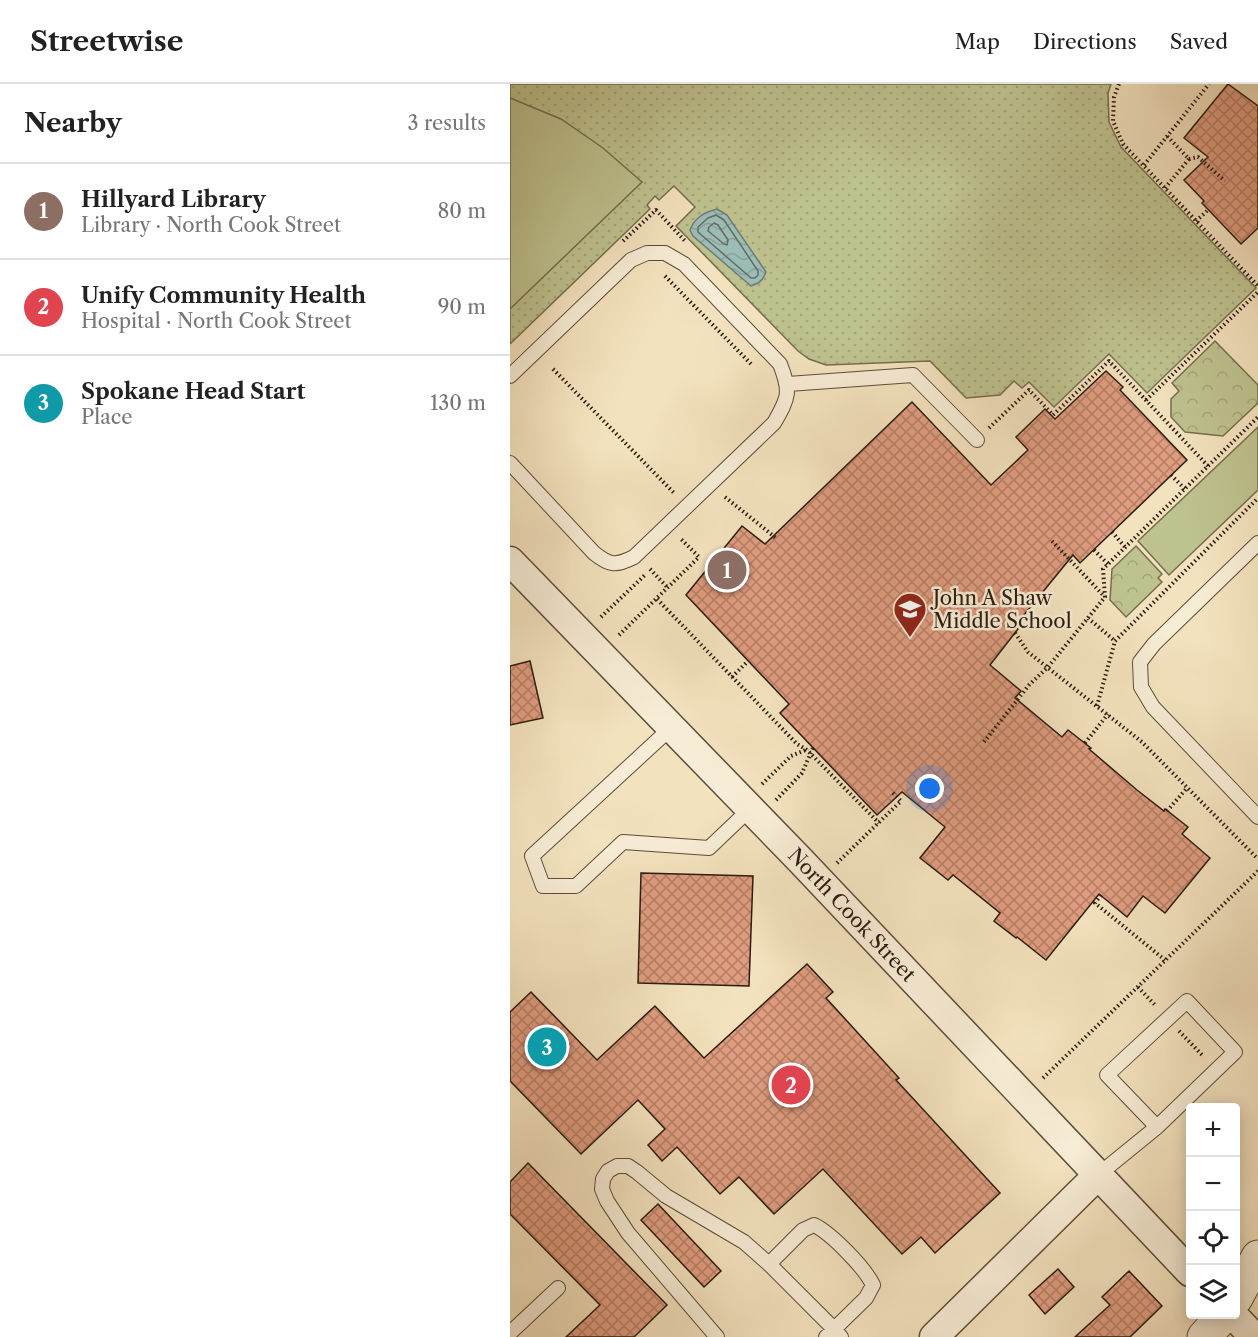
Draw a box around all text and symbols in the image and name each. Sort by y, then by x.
text: Streetwise [30,24,184,58]
text: Map [955,29,1000,54]
text: Directions [1033,29,1137,54]
text: Saved [1170,29,1228,54]
text: Nearby [24,107,122,139]
text: 3 results [408,111,486,135]
text: Hillyard Library [81,186,266,213]
text: 1 [39,199,48,223]
text: 80 m [438,199,486,223]
text: Library · North Cook Street [81,213,341,237]
text: Unify Community Health [81,282,366,309]
text: 2 [38,295,49,319]
text: 90 m [438,295,486,319]
text: Hospital · North Cook Street [81,309,352,333]
text: Spokane Head Start [81,378,305,405]
text: 3 [38,391,49,415]
text: 130 m [430,391,486,415]
text: Place [81,405,132,429]
pin: 1 [708,548,746,592]
place label: John A Shaw Middle School [930,586,1072,633]
school or university icon: John A Shaw Middle School [892,591,928,638]
your location [915,774,944,803]
street label: North Cook Street [783,843,921,987]
pin: 3 [528,1024,567,1070]
pin: 2 [772,1062,810,1108]
map controls [1186,1103,1240,1319]
button: + [1186,1103,1240,1157]
button: − [1186,1157,1240,1211]
button: locate [1186,1211,1240,1265]
button: layers [1186,1265,1240,1319]

